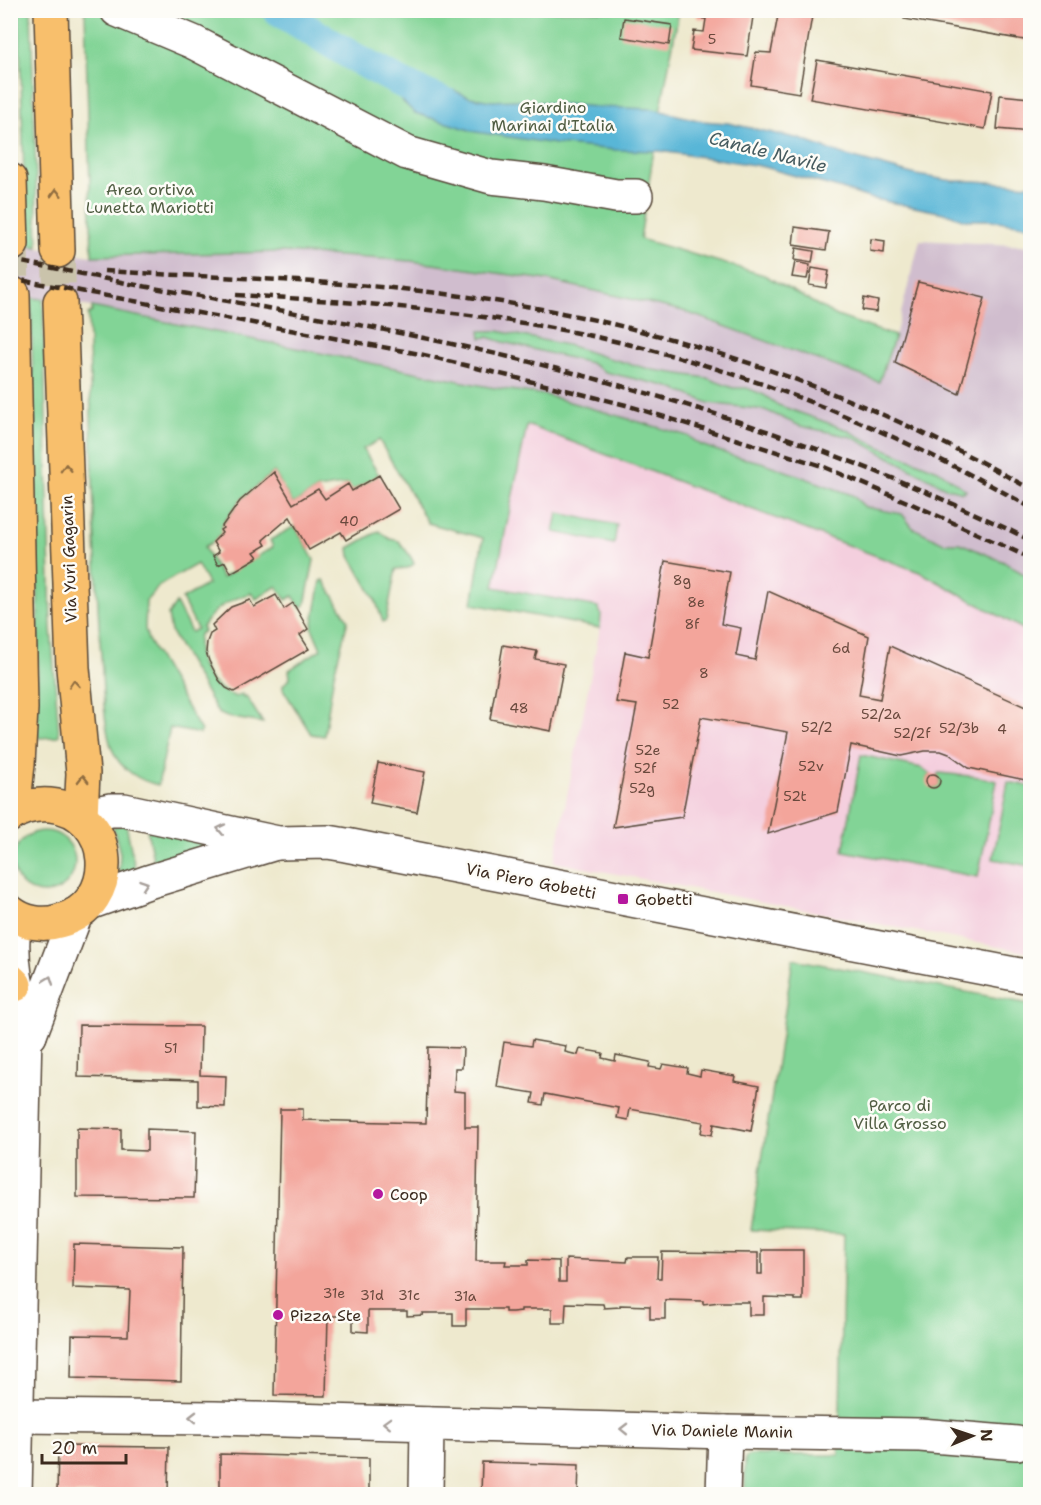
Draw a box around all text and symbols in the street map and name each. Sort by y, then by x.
house number: 5 [708,30,716,48]
park label: Giardino Marinai d'Italia [491,97,615,136]
water label: Canale Navile [707,126,829,178]
park label: Area ortiva Lunetta Mariotti [86,179,214,218]
one-way arrow [50,188,63,197]
one-way arrow [60,463,72,472]
street label: Via Yuri Gagarin [56,495,82,623]
house number: 40 [339,512,359,530]
house number: 8g [673,571,691,589]
house number: 8e [687,593,705,611]
house number: 8f [685,615,700,633]
house number: 6d [832,639,850,657]
house number: 8 [699,664,709,682]
one-way arrow [68,679,81,688]
house number: 52 [662,695,680,713]
house number: 48 [509,699,529,717]
house number: 52/2a [861,705,901,723]
house number: 52/2 [801,718,833,736]
house number: 52/3b [939,719,979,737]
house number: 4 [997,720,1007,738]
house number: 52/2f [894,724,931,742]
house number: 52e [636,741,661,759]
house number: 52v [798,757,824,775]
house number: 52f [634,759,657,777]
one-way arrow [77,775,89,784]
house number: 52g [629,779,655,797]
house number: 52t [783,787,807,805]
one-way arrow [216,823,226,836]
street label: Via Piero Gobetti [464,858,598,904]
one-way arrow [138,878,149,891]
place label: Gobetti [635,889,693,910]
marker: Gobetti [616,892,630,906]
one-way arrow [42,975,55,986]
house number: 51 [164,1039,178,1057]
park label: Parco di Villa Grosso [853,1095,947,1134]
place label: Coop [390,1184,428,1205]
marker: Coop [371,1187,385,1201]
house number: 31e [323,1284,345,1302]
house number: 31d [360,1286,384,1304]
house number: 31c [398,1286,420,1304]
house number: 31a [453,1287,477,1305]
place label: Pizza Ste [290,1305,361,1326]
marker: Pizza Ste [271,1308,285,1322]
north arrow [942,1406,1002,1466]
one-way arrow [188,1411,197,1423]
one-way arrow [383,1417,392,1429]
street label: Via Daniele Manin [651,1419,793,1443]
one-way arrow [620,1423,629,1436]
scale bar [42,1427,126,1465]
text: N [976,1429,997,1442]
text: 20 m [51,1436,97,1460]

